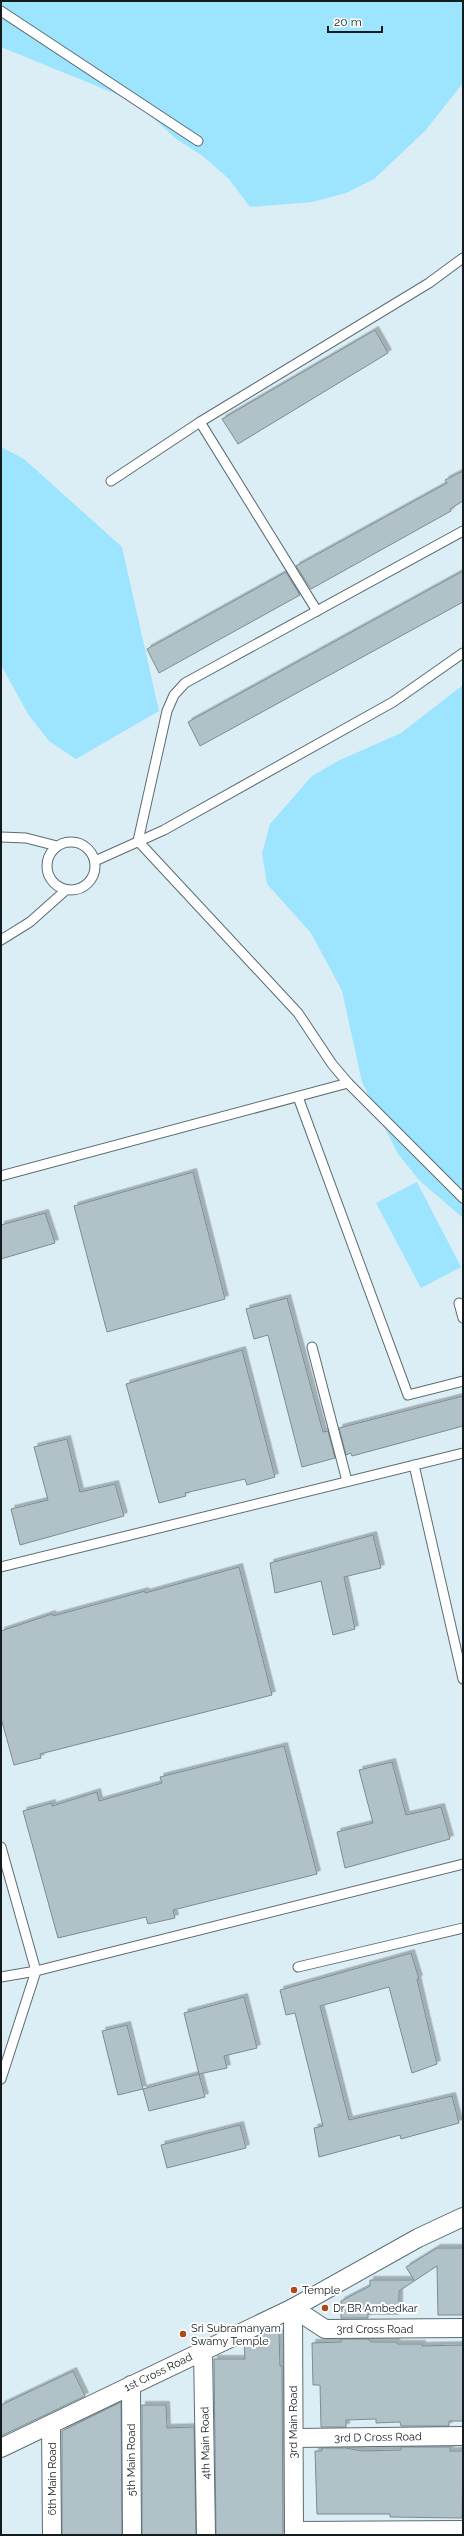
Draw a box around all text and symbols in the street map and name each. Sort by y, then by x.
scale bar [328,8,382,34]
text: 20 m [334,15,362,29]
place label: Temple [302,2284,341,2297]
marker: Temple [289,2285,299,2295]
place label: Dr BR Ambedkar [333,2302,418,2315]
marker: Dr BR Ambedkar [320,2303,330,2313]
place label: Sri Subramanyam Swamy Temple [191,2322,281,2348]
street label: 3rd Cross Road [337,2323,414,2336]
marker: Sri Subramanyam Swamy Temple [178,2329,188,2339]
street label: 1st Cross Road [122,2350,195,2395]
street label: 3rd Main Road [287,2385,300,2458]
street label: 4th Main Road [198,2406,213,2479]
street label: 5th Main Road [125,2424,138,2496]
street label: 3rd D Cross Road [334,2430,422,2445]
street label: 6th Main Road [46,2442,59,2516]

